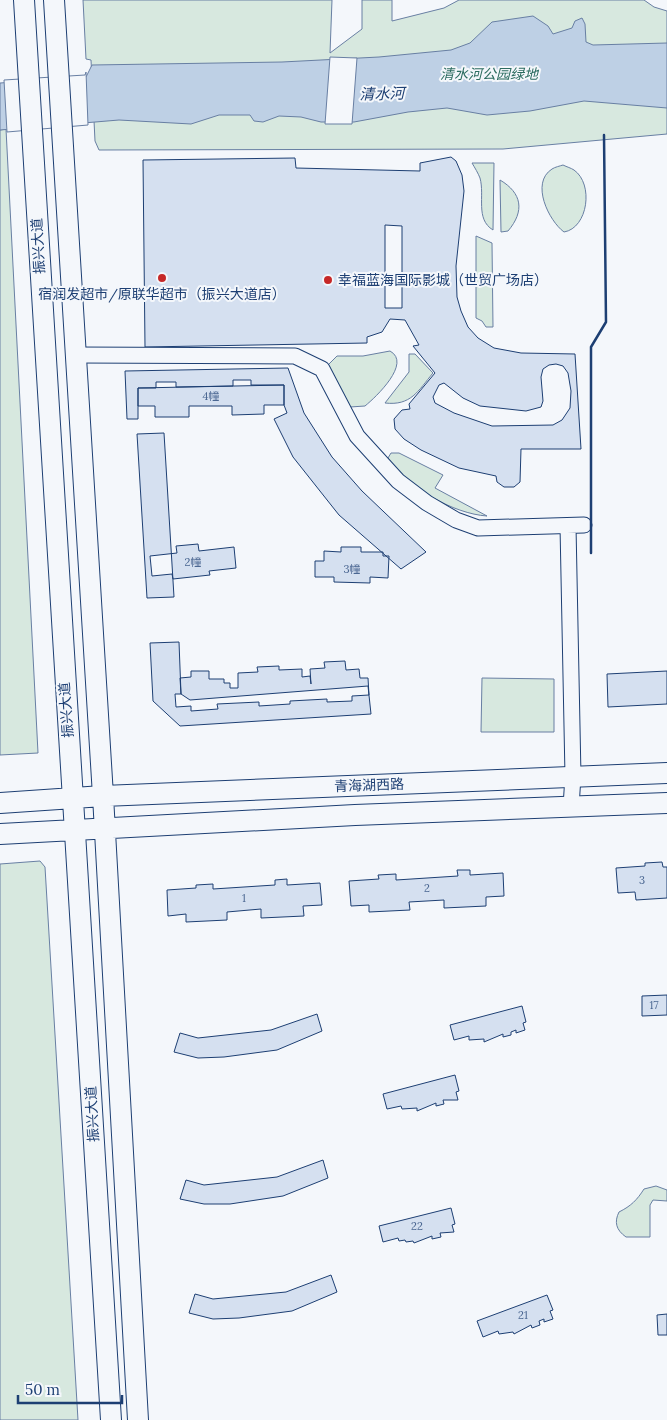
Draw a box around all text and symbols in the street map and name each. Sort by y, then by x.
park label: 清水河公园绿地 [440,65,540,83]
water label: 清水河 [359,84,408,103]
street label: 振兴大道 [28,218,48,274]
place label: 幸福蓝海国际影城（世贸广场店） [338,271,548,289]
marker: 宿润发超市/原联华超市（振兴大道店） [156,272,168,284]
marker: 幸福蓝海国际影城（世贸广场店） [322,274,334,286]
place label: 宿润发超市/原联华超市（振兴大道店） [38,285,286,303]
house number: 4幢 [203,389,219,403]
house number: 2幢 [185,555,201,569]
house number: 3幢 [343,562,361,576]
street label: 振兴大道 [55,681,77,739]
street label: 青海湖西路 [334,775,404,795]
house number: 3 [639,873,645,887]
house number: 2 [424,881,430,895]
house number: 1 [242,891,246,905]
house number: 17 [649,998,659,1012]
street label: 振兴大道 [82,1086,102,1142]
house number: 22 [411,1219,423,1233]
house number: 21 [518,1308,528,1322]
scale bar [18,1372,121,1404]
text: 50 m [25,1380,60,1399]

